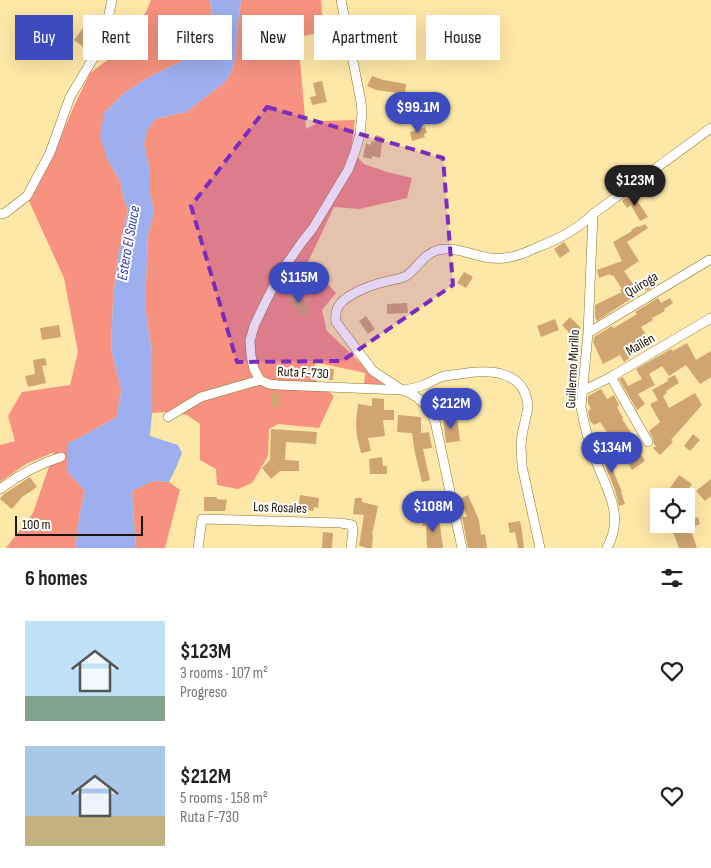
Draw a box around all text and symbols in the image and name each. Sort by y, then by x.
chip: Buy [15,15,73,60]
chip: Rent [83,15,148,60]
chip: Filters [158,15,232,60]
chip: New [242,15,304,60]
chip: Apartment [314,15,416,60]
chip: House [426,15,500,60]
pin: $99.1M [377,92,459,134]
text: $99.1M [396,98,440,117]
pin: $123M [600,164,670,207]
text: $123M [616,171,654,190]
water label: Estero El Sauce [113,204,144,282]
pin: $115M [264,262,334,304]
text: $115M [280,268,318,287]
street label: Quiroga [622,268,661,301]
street label: Guillermo Murillo [562,329,583,409]
street label: Mailén [623,329,658,359]
street label: Ruta F-730 [277,363,329,382]
pin: $212M [416,388,486,430]
text: $212M [432,394,470,413]
pin: $134M [577,432,647,474]
text: $134M [592,438,632,457]
map controls [650,488,695,533]
button: locate [650,488,695,533]
pin: $108M [398,490,468,533]
text: $108M [413,497,453,516]
street label: Los Rosales [253,498,307,517]
scale bar [15,513,142,536]
text: 100 m [22,516,51,533]
icon: filters [658,564,686,592]
text: 6 homes [25,566,88,591]
text: $123M [180,639,231,664]
icon: home [65,641,125,701]
icon: heart [658,657,686,685]
text: 3 rooms · 107 m² [180,664,268,683]
text: Progreso [180,683,227,702]
text: $212M [180,764,231,789]
icon: home [65,766,125,826]
icon: heart [658,782,686,810]
text: 5 rooms · 158 m² [180,789,268,808]
text: Ruta F-730 [180,808,239,827]

